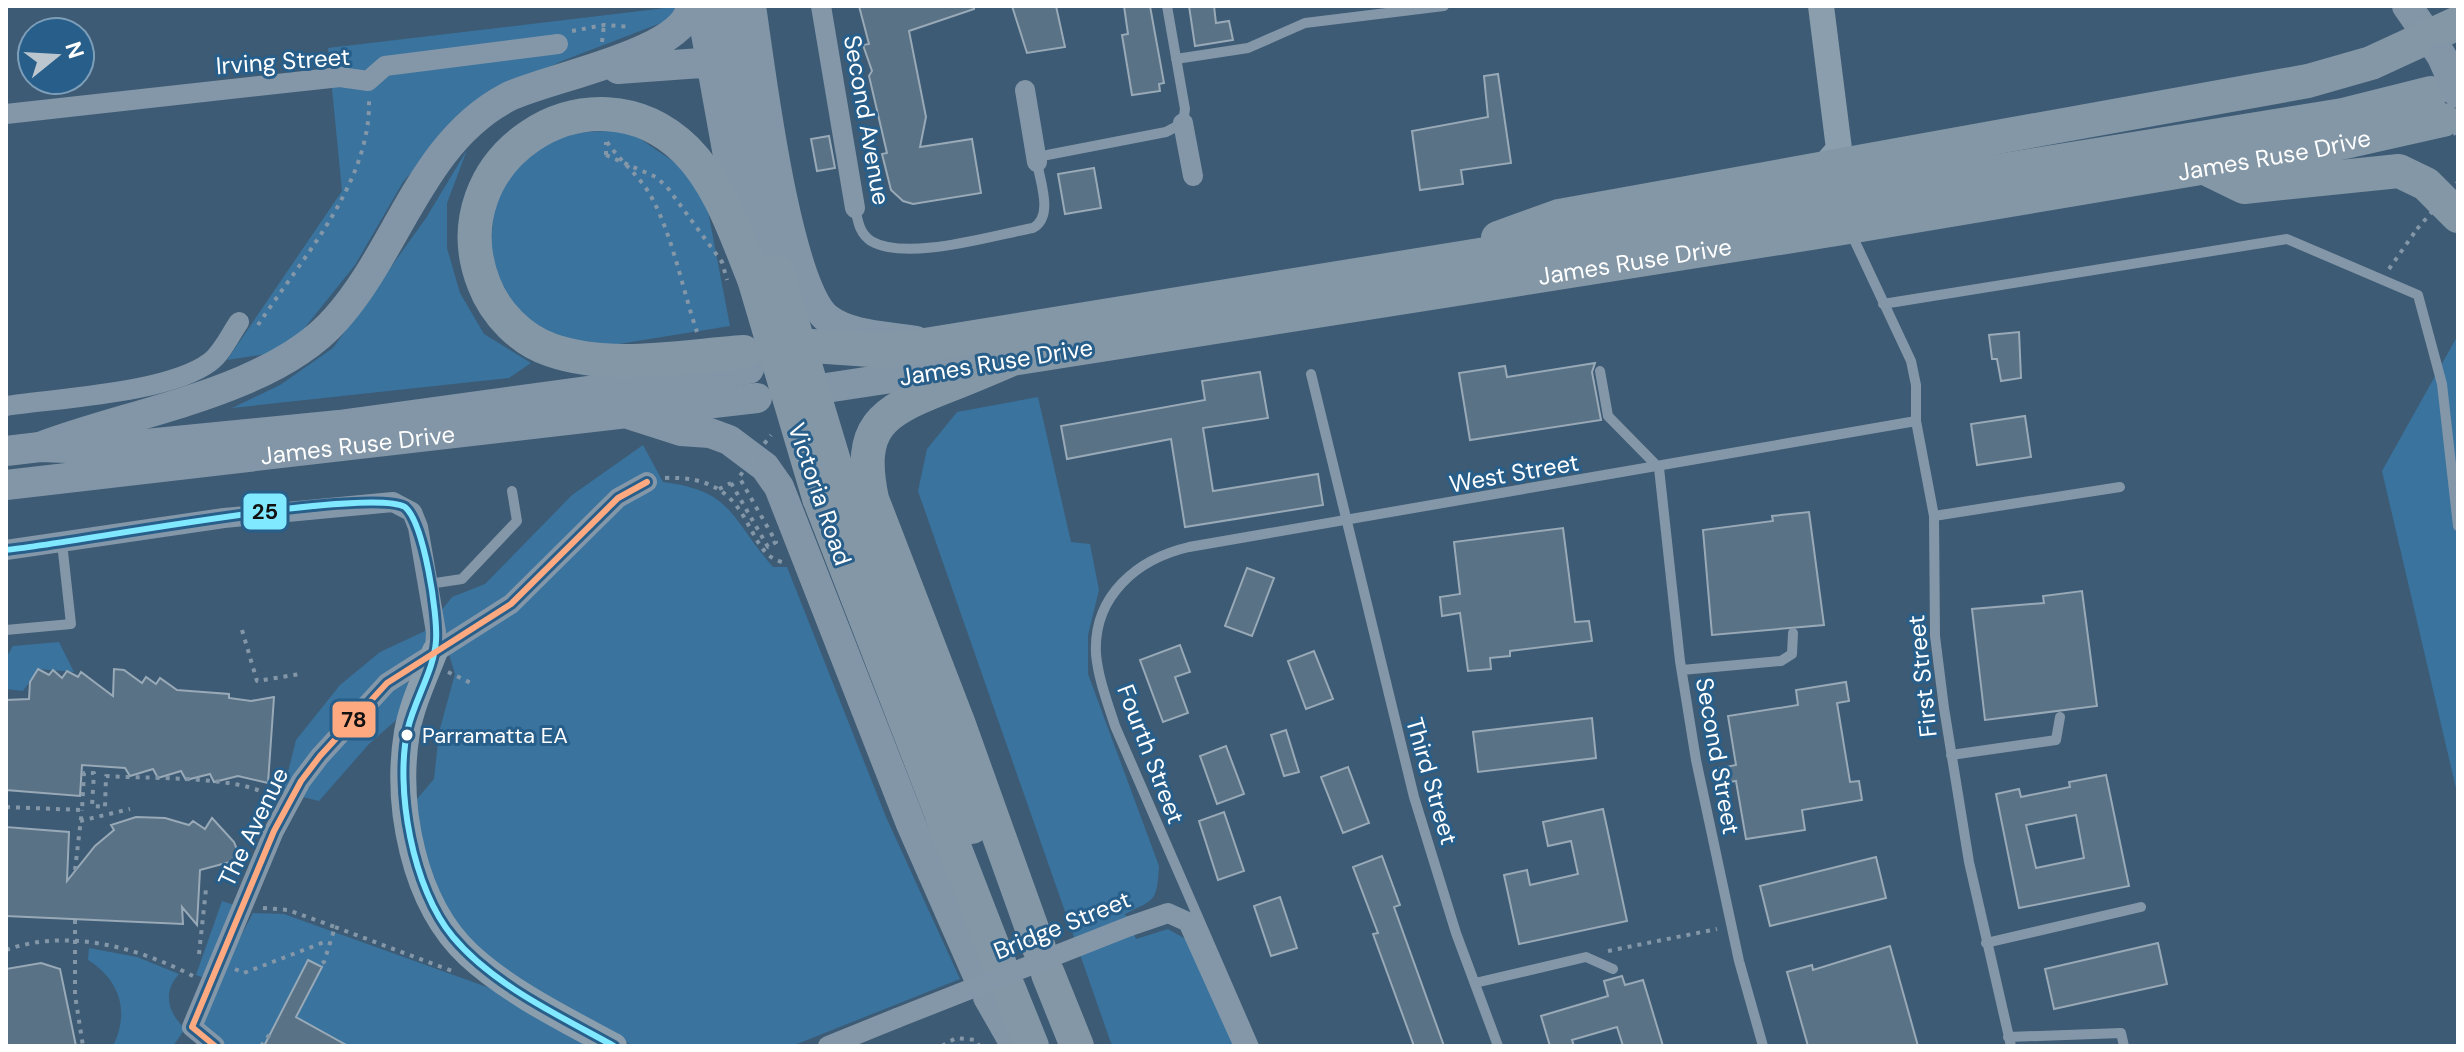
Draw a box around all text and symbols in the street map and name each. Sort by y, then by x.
north arrow [16,16,96,96]
street label: Second Avenue [837,32,897,208]
text: N [58,38,91,62]
street label: Irving Street [215,41,351,81]
street label: James Ruse Drive [2175,121,2373,187]
street label: James Ruse Drive [1536,230,1734,291]
street label: James Ruse Drive [897,331,1095,393]
street label: James Ruse Drive [259,418,457,471]
street label: Victoria Road [781,419,859,569]
street label: West Street [1447,446,1581,500]
line badge: 25 [242,492,288,531]
text: 25 [252,497,278,526]
street label: First Street [1900,613,1944,739]
street label: Second Street [1689,675,1747,837]
street label: Fourth Street [1110,680,1192,828]
line badge: 78 [331,700,377,739]
text: 78 [341,705,367,734]
street label: Third Street [1399,714,1465,848]
place label: Parramatta EA [422,721,568,750]
marker: Parramatta EA [399,727,415,743]
street label: The Avenue [211,762,295,892]
street label: Bridge Street [989,883,1135,967]

